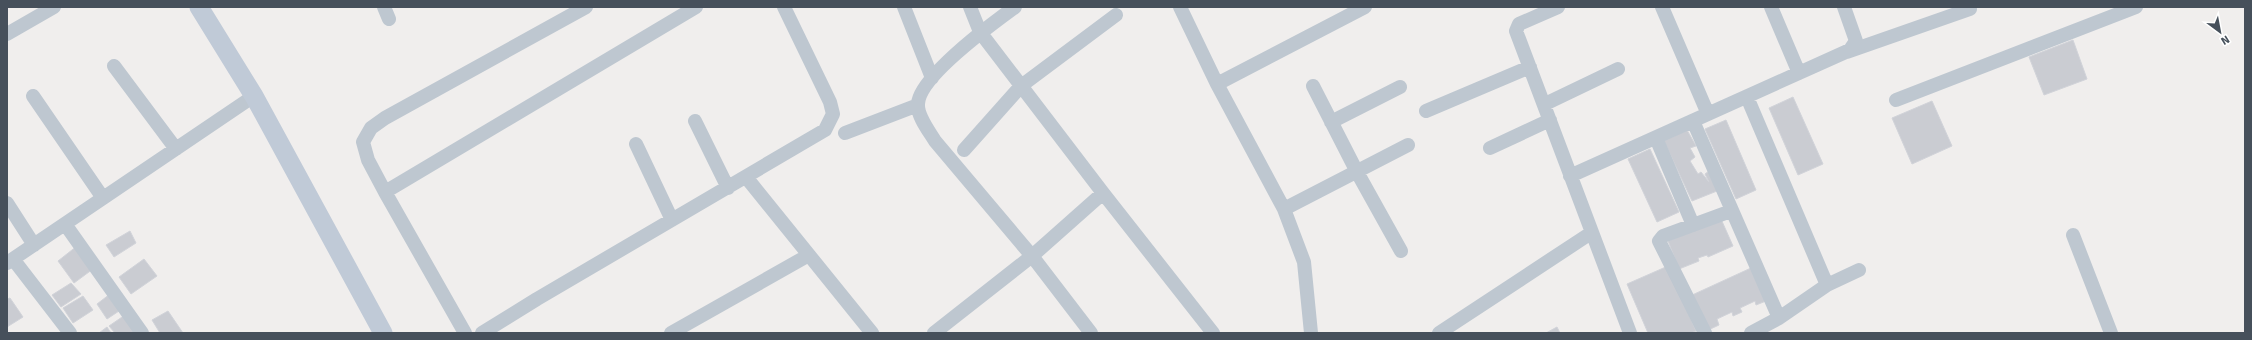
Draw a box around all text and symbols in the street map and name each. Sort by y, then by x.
north arrow [2200,12,2240,52]
text: N [2218,33,2232,48]

